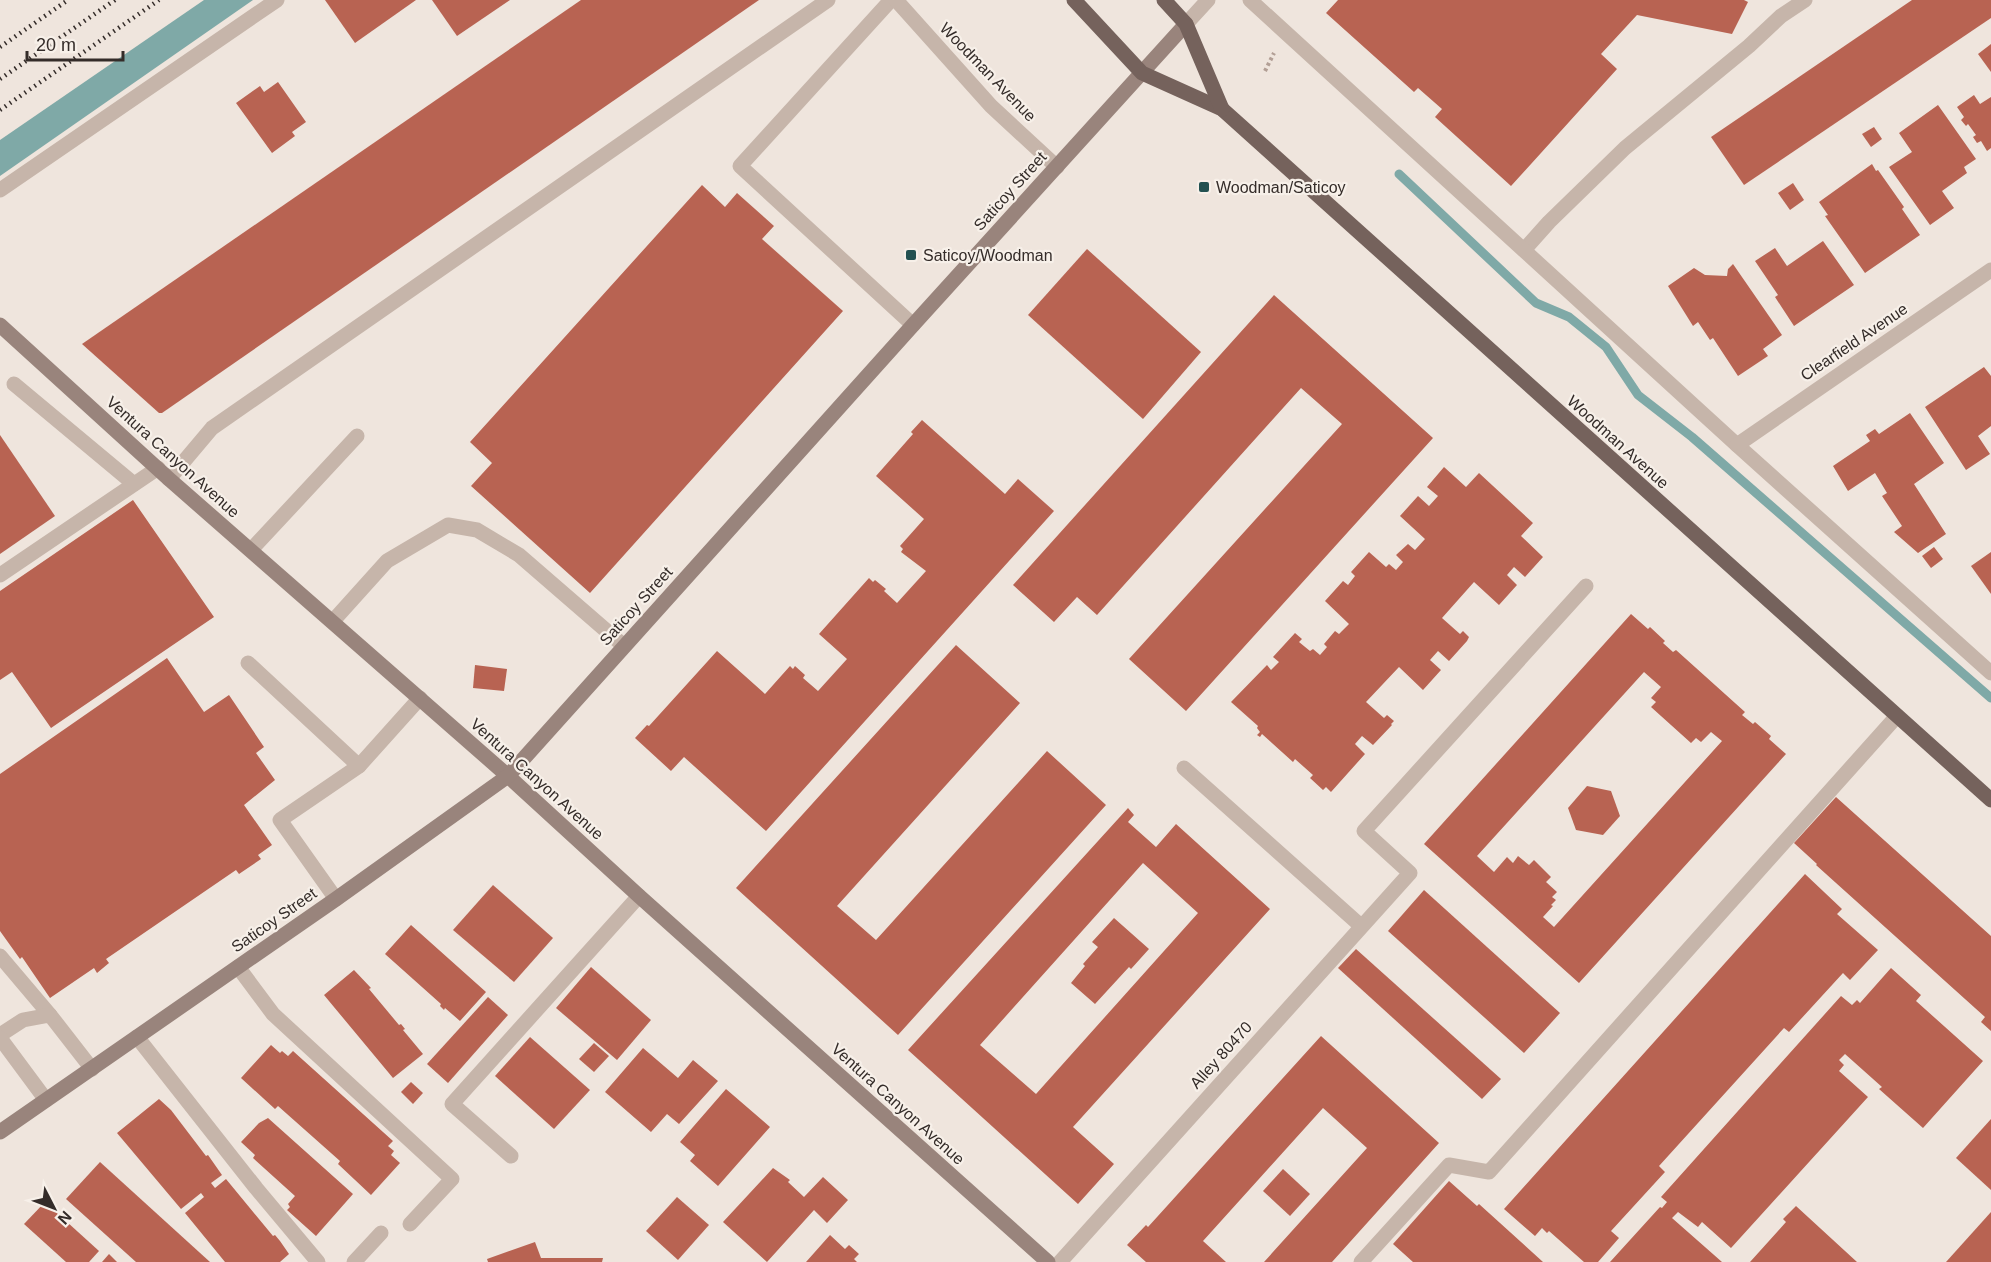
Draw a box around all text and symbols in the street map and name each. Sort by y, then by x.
street label: Woodman Avenue [937,19,1039,125]
scale bar [27,24,123,62]
text: 20 m [36,35,76,55]
street label: Saticoy Street [970,148,1050,234]
place label: Woodman/Saticoy [1216,179,1346,196]
marker: Woodman/Saticoy [1197,180,1211,194]
place label: Saticoy/Woodman [923,247,1053,264]
marker: Saticoy/Woodman [904,248,918,262]
street label: Clearfield Avenue [1797,300,1911,384]
street label: Woodman Avenue [1564,392,1672,492]
street label: Ventura Canyon Avenue [103,393,243,521]
street label: Saticoy Street [596,563,676,649]
street label: Ventura Canyon Avenue [467,715,607,843]
street label: Saticoy Street [228,884,320,956]
street label: Alley 80470 [1187,1018,1255,1092]
street label: Ventura Canyon Avenue [828,1040,968,1168]
north arrow [24,1178,84,1238]
text: N [55,1208,75,1228]

